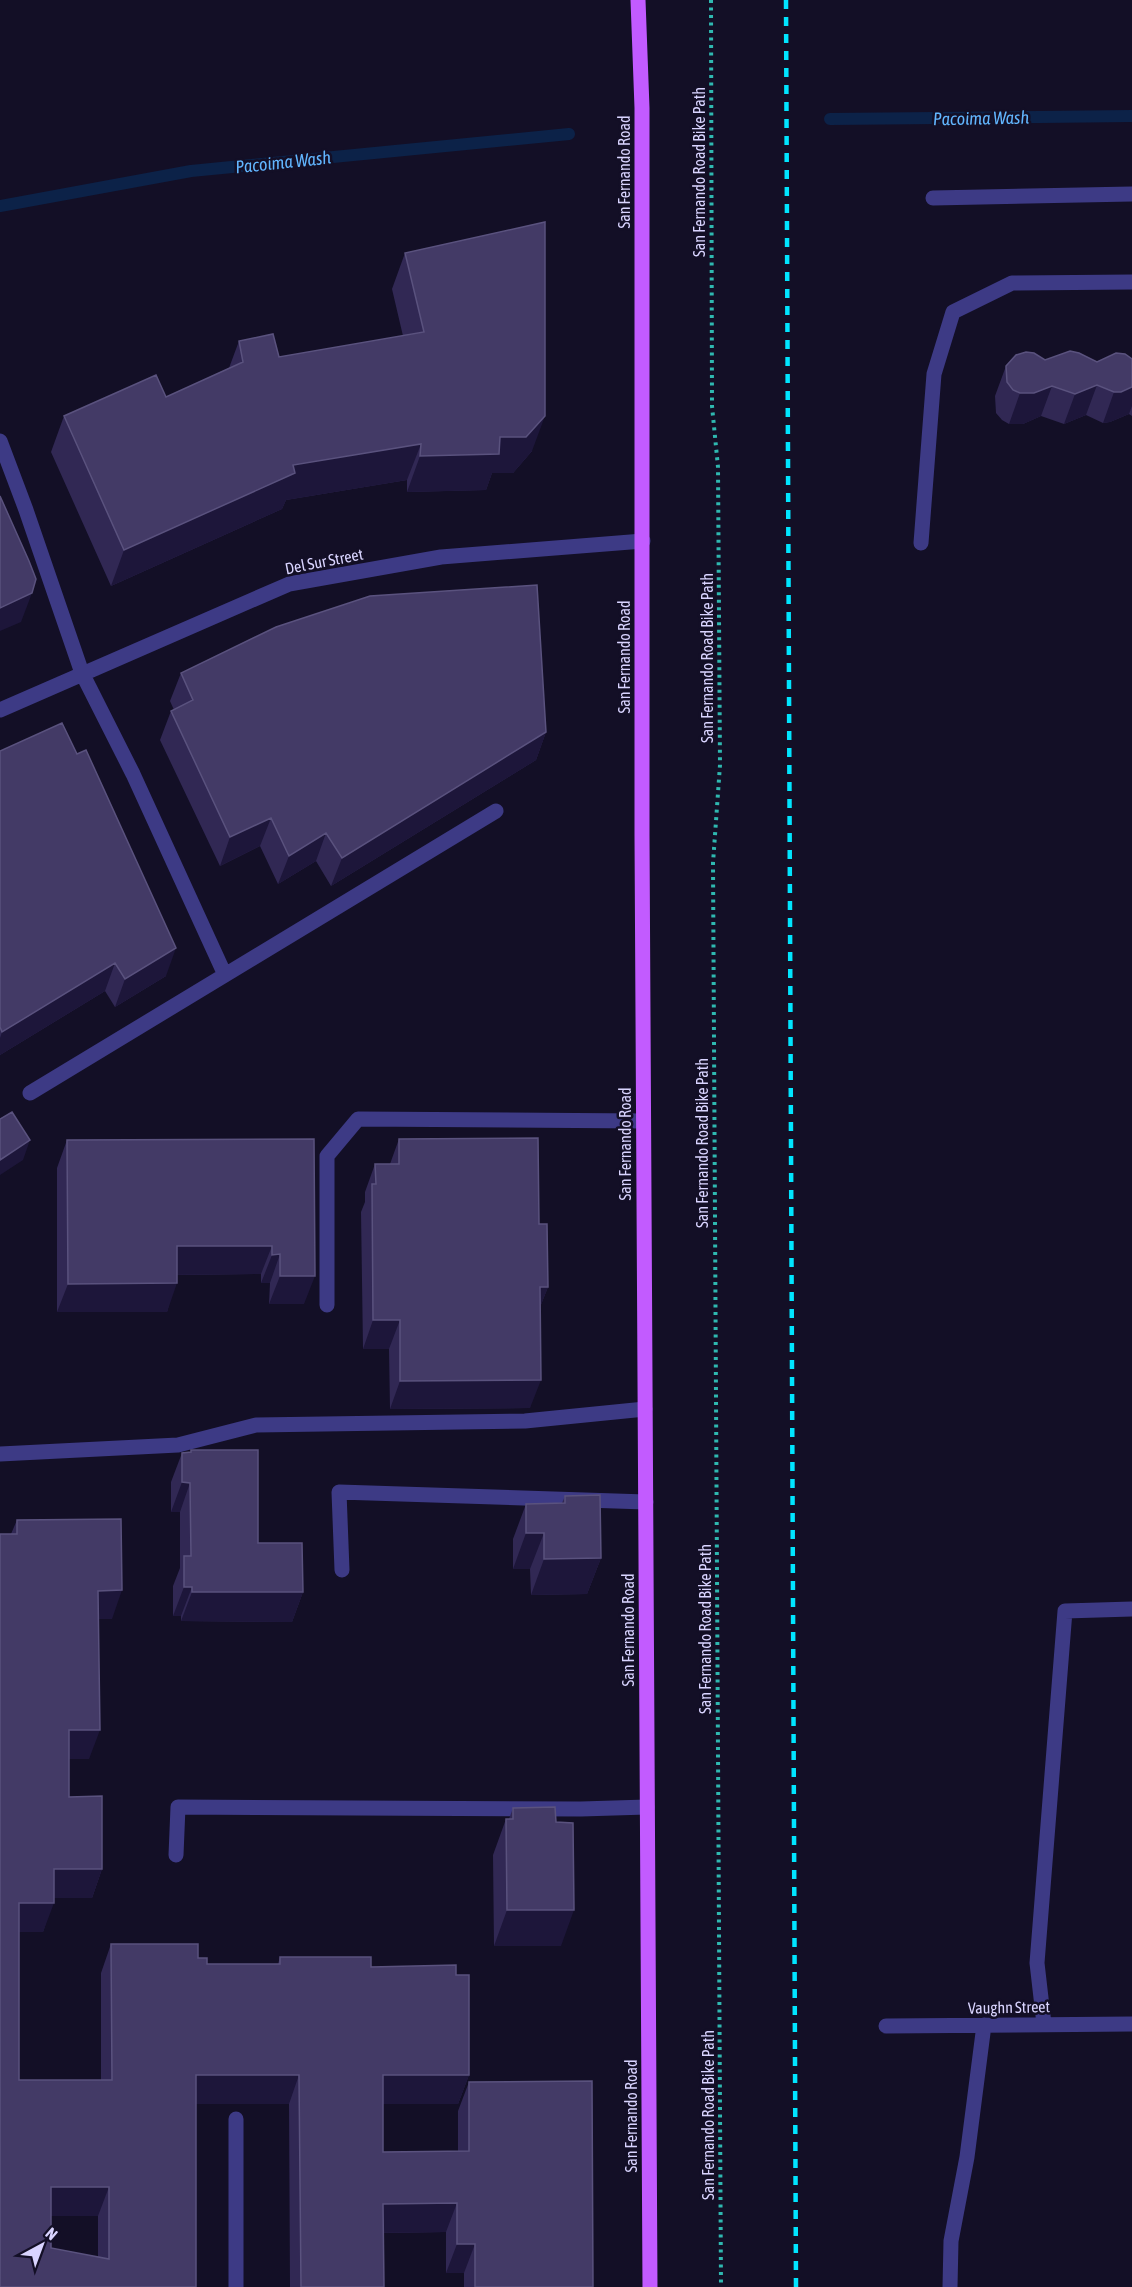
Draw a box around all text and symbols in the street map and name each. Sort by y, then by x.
street label: San Fernando Road Bike Path [690,87,708,257]
water label: Pacoima Wash [933,107,1029,129]
street label: San Fernando Road [615,115,633,229]
water label: Pacoima Wash [234,147,332,177]
street label: Del Sur Street [283,545,365,577]
street label: San Fernando Road Bike Path [698,573,716,743]
street label: San Fernando Road [615,600,633,714]
street label: San Fernando Road Bike Path [693,1058,711,1228]
street label: San Fernando Road [616,1087,634,1201]
street label: San Fernando Road Bike Path [696,1544,714,1714]
street label: San Fernando Road [619,1573,637,1687]
street label: Vaughn Street [968,1997,1051,2018]
street label: San Fernando Road Bike Path [699,2030,717,2200]
street label: San Fernando Road [622,2059,640,2173]
north arrow [12,2215,72,2275]
text: N [42,2224,61,2244]

